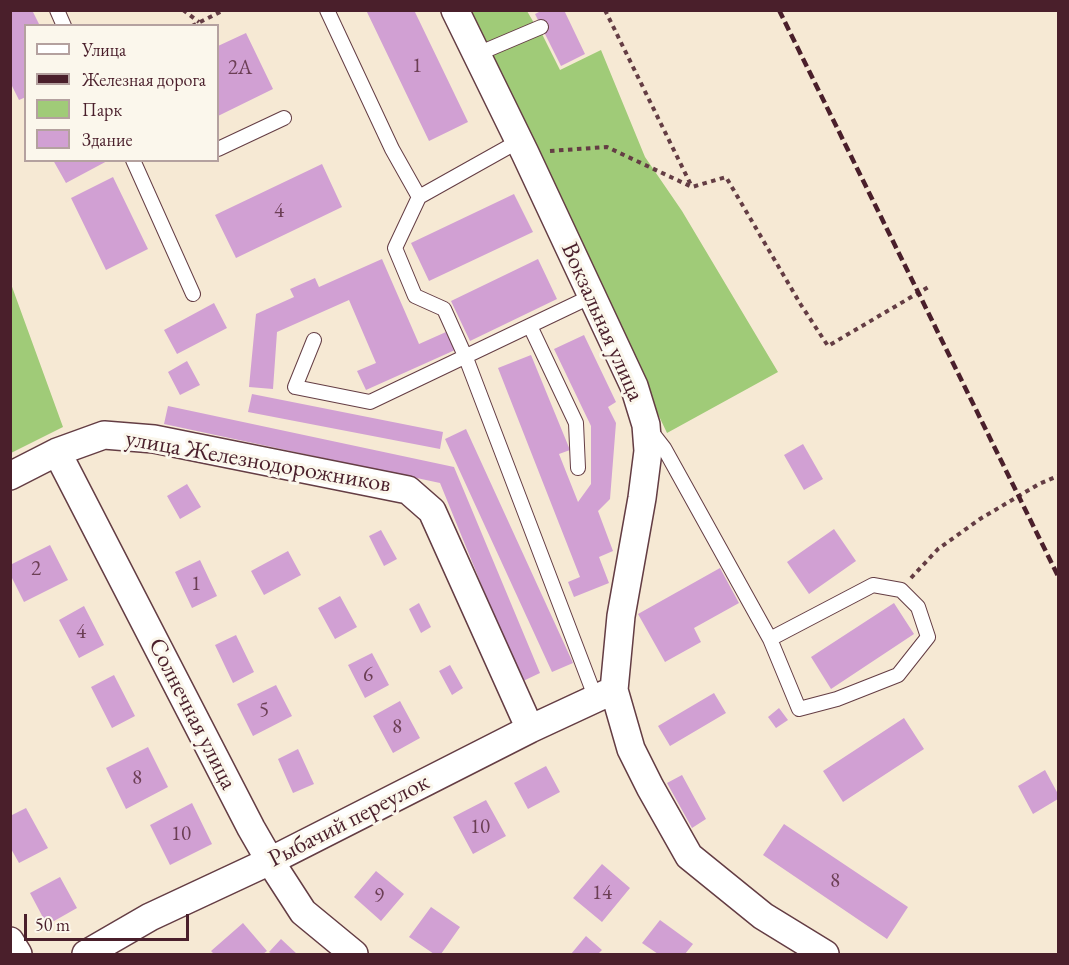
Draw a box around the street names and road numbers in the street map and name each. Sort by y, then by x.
street label: Вокзальная улица [554,238,650,406]
street label: улица Железнодорожников [123,424,393,500]
street label: Солнечная улица [141,633,243,795]
street label: Рыбачий переулок [264,768,434,874]

